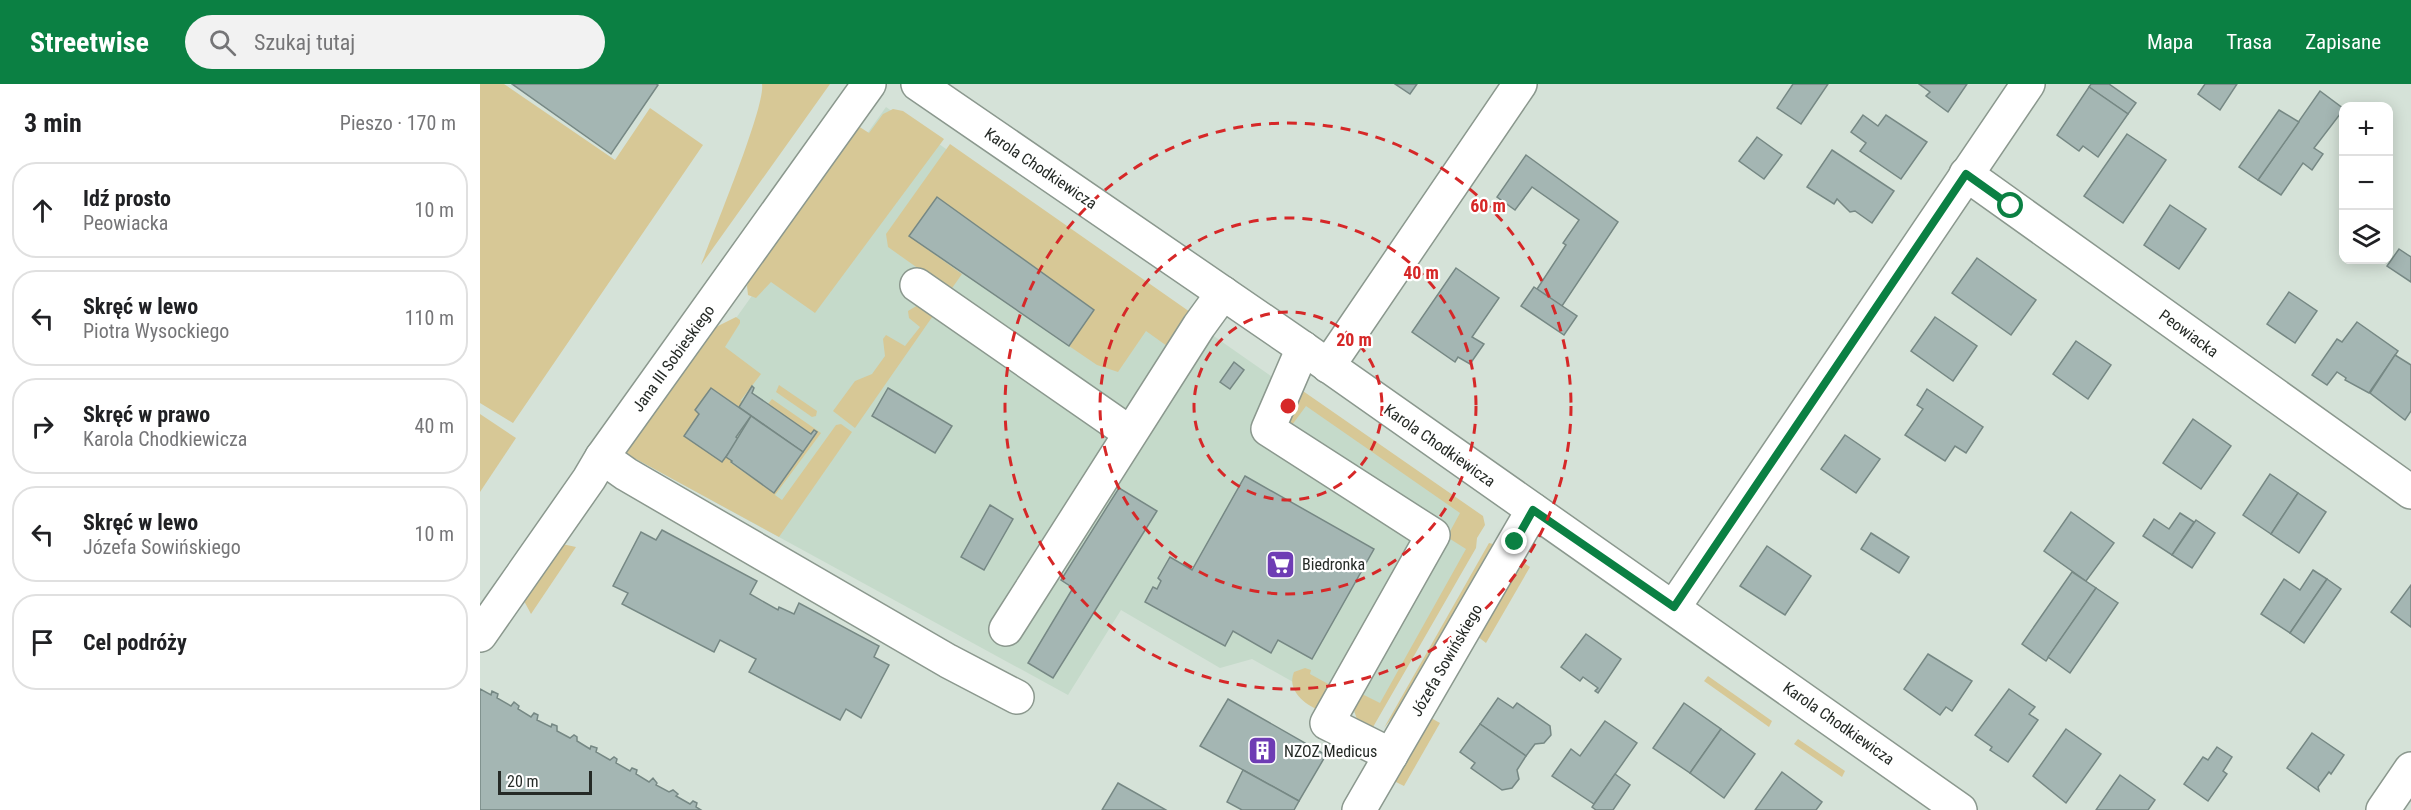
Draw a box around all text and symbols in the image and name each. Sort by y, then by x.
search box [185,15,605,69]
text: Streetwise [30,26,149,59]
icon: search [206,26,239,59]
text: Szukaj tutaj [254,30,355,55]
text: Mapa [2147,30,2193,54]
text: Trasa [2226,30,2272,54]
text: Zapisane [2305,30,2381,54]
map controls [2339,102,2393,264]
button: + [2339,102,2393,156]
text: 3 min [24,108,82,138]
text: Pieszo · 170 m [340,111,456,135]
street label: Karola Chodkiewicza [981,124,1101,213]
button: − [2339,156,2393,210]
text: Idź prosto [83,186,171,211]
route start [1997,192,2023,218]
icon: ahead [26,194,59,227]
text: 60 m [1470,195,1506,216]
text: 10 m [415,198,454,222]
button: layers [2339,210,2393,264]
text: Peowiacka [83,211,168,235]
text: 40 m [1403,262,1439,283]
text: Skręć w lewo [83,294,198,319]
street label: Jana III Sobieskiego [628,301,718,415]
icon: left [26,302,59,335]
text: 110 m [405,306,454,330]
street label: Peowiacka [2155,306,2222,361]
text: Piotra Wysockiego [83,319,229,343]
text: 20 m [1336,329,1372,350]
centre of rings [1278,396,1298,416]
street label: Karola Chodkiewicza [1380,400,1499,491]
text: Skręć w prawo [83,402,210,427]
icon: right [26,410,59,443]
text: 40 m [415,414,454,438]
text: Karola Chodkiewicza [83,427,247,451]
text: Skręć w lewo [83,510,198,535]
icon: left [26,518,59,551]
text: 10 m [415,522,454,546]
route end [1501,528,1527,554]
text: Józefa Sowińskiego [83,535,241,559]
supermarket icon: Biedronka [1265,548,1297,580]
place label: Biedronka [1302,555,1365,574]
street label: Józefa Sowińskiego [1407,601,1486,720]
icon: arrive [26,626,59,659]
text: Cel podróży [83,630,187,655]
street label: Karola Chodkiewicza [1779,678,1898,769]
building icon: NZOZ Medicus [1247,735,1279,767]
place label: NZOZ Medicus [1284,742,1377,761]
scale bar [498,768,592,796]
text: 20 m [507,772,539,791]

